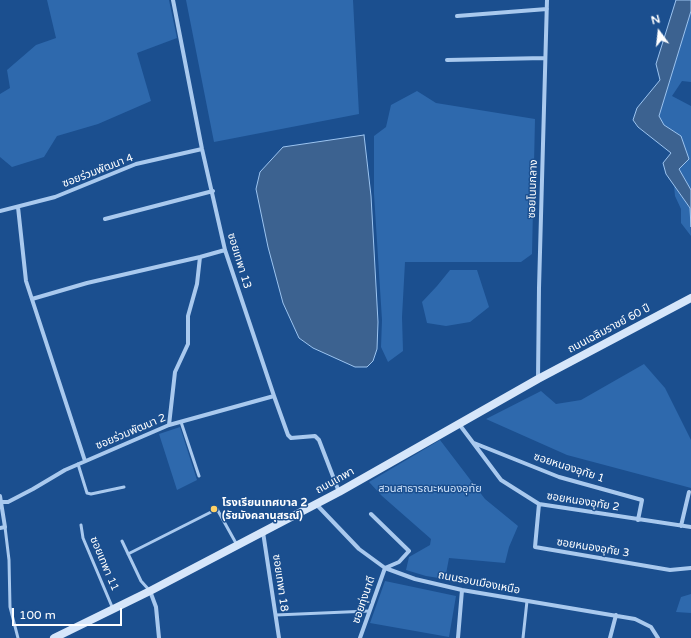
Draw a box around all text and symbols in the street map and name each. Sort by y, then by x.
north arrow [639,12,679,52]
text: N [650,13,662,27]
street label: ซอยร่วมพัฒนา 4 [61,151,135,191]
street label: ซอยโนนกลาง [525,159,541,219]
street label: ซอยเทพา 13 [224,231,254,291]
street label: ถนนเฉลิมราชย์ 60 ปี [565,302,653,356]
street label: ซอยร่วมพัฒนา 2 [94,411,168,453]
street label: ซอยหนองอุทัย 1 [532,450,606,486]
street label: ถนนเทพา [313,465,357,497]
park label: สวนสาธารณะหนองอุทัย [378,482,482,496]
street label: ซอยหนองอุทัย 2 [546,490,620,514]
place label: โรงเรียนเทศบาล 2 (รัชมังคลานุสรณ์) [222,496,307,522]
marker: โรงเรียนเทศบาล 2 (รัชมังคลานุสรณ์) [209,504,219,514]
street label: ซอยเทพา 11 [87,535,121,593]
street label: ซอยหนองอุทัย 3 [556,536,630,560]
street label: ซอยเทพา 18 [269,554,291,612]
street label: ถนนรอบเมืองเหนือ [437,569,521,597]
street label: ซอยทุ่งนาดี [350,574,378,626]
scale bar [14,600,124,626]
text: 100 m [19,608,56,622]

